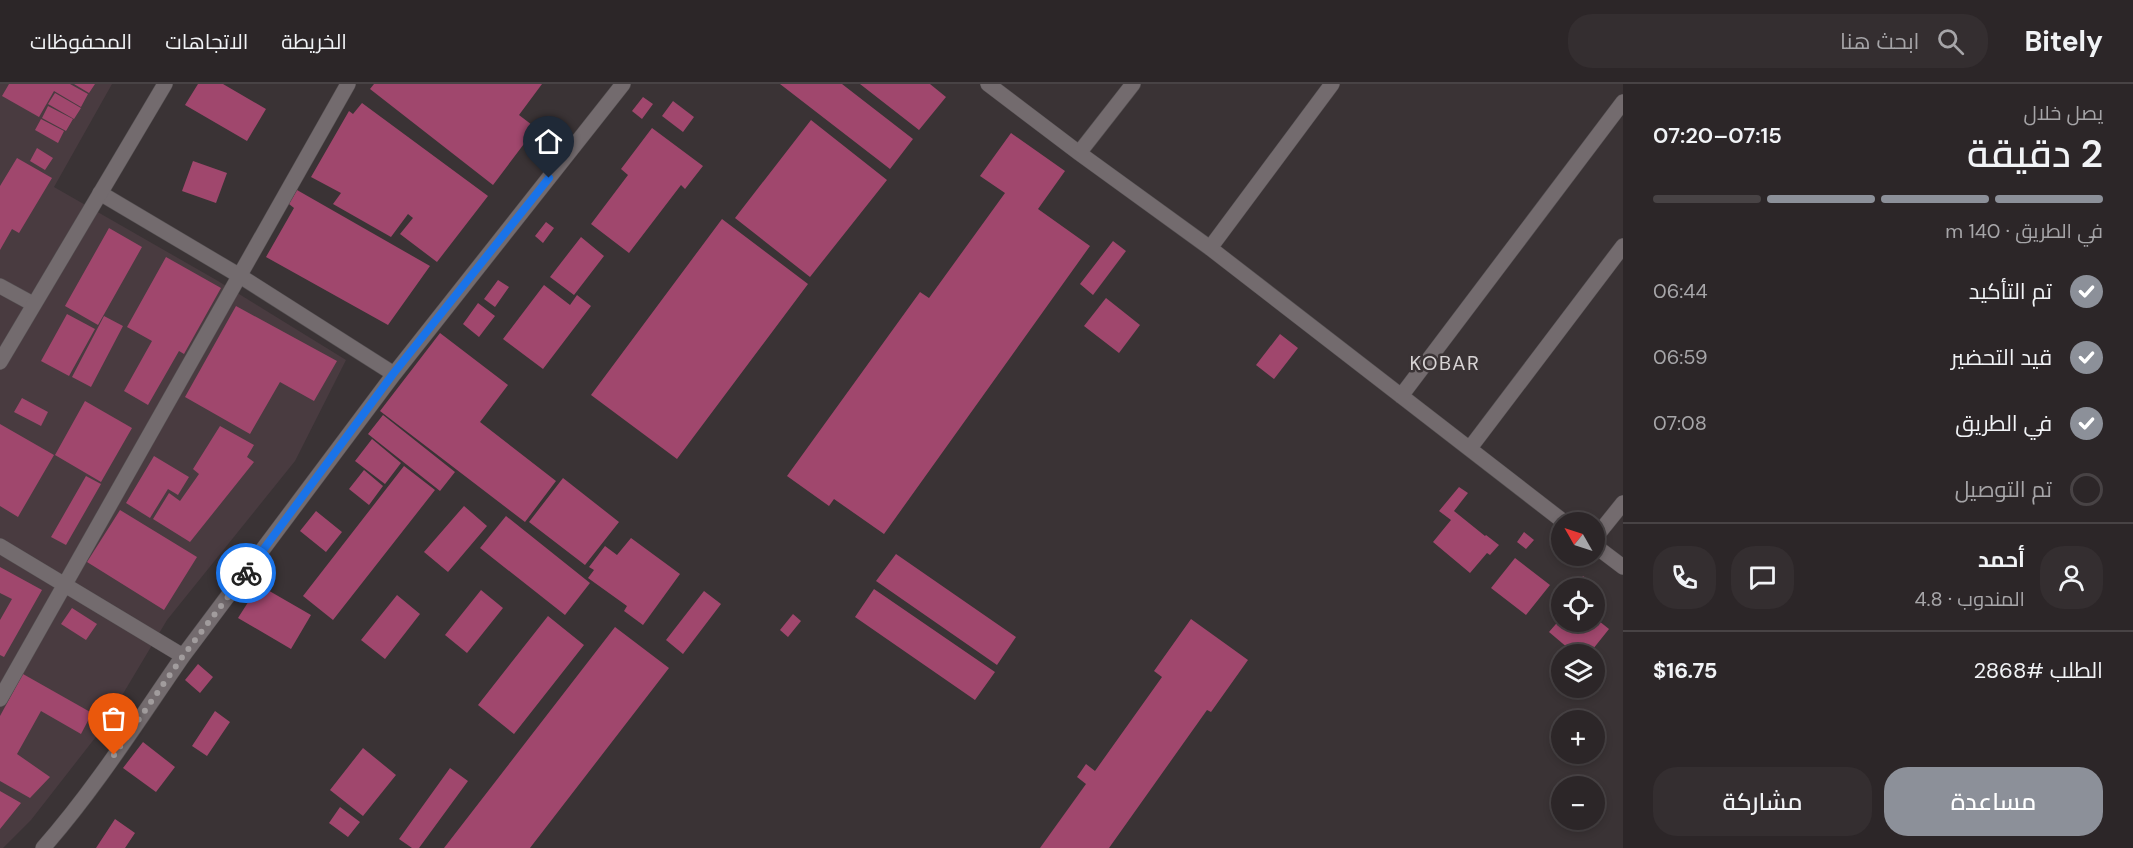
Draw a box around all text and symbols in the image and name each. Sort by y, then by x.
search box [1568,14,1988,68]
text: Bitely [2024,23,2103,60]
icon: search [1934,25,1967,58]
text: ابحث هنا [1840,27,1919,56]
text: المحفوظات [30,28,132,56]
text: الاتجاهات [165,28,248,56]
text: الخريطة [281,28,347,56]
text: يصل خلال [2023,100,2103,126]
pin [523,116,574,178]
text: 07:15–07:20 [1653,121,1782,150]
icon: home [532,125,565,158]
text: 2 دقيقة [1967,128,2103,179]
text: في الطريق · 140 m [1945,218,2103,244]
icon: check [2070,275,2103,308]
text: تم التأكيد [1969,277,2052,306]
text: 06:44 [1653,278,1708,304]
icon: check [2070,341,2103,374]
text: قيد التحضير [1951,343,2052,372]
text: 06:59 [1653,344,1707,370]
district label: KOBAR [1410,350,1480,376]
icon: check [2070,407,2103,440]
text: في الطريق [1955,409,2052,438]
text: 07:08 [1653,410,1707,436]
text: تم التوصيل [1955,475,2052,504]
north arrow [1551,512,1605,566]
map controls [1551,512,1605,830]
courier [216,543,276,603]
text: أحمد [1978,545,2025,574]
button: phone [1653,546,1716,609]
button: chat [1731,546,1794,609]
button: person [2040,546,2103,609]
icon: bike [230,557,263,590]
button: locate [1551,578,1605,632]
text: المندوب · 4.8 [1914,586,2025,612]
button: layers [1551,644,1605,698]
text: $16.75 [1653,656,1717,685]
text: الطلب #2868 [1973,656,2103,685]
pin [88,693,139,755]
icon: bag [97,702,130,735]
button: + [1551,710,1605,764]
button: مشاركة [1653,767,1872,836]
button: مساعدة [1884,767,2103,836]
button: − [1551,776,1605,830]

